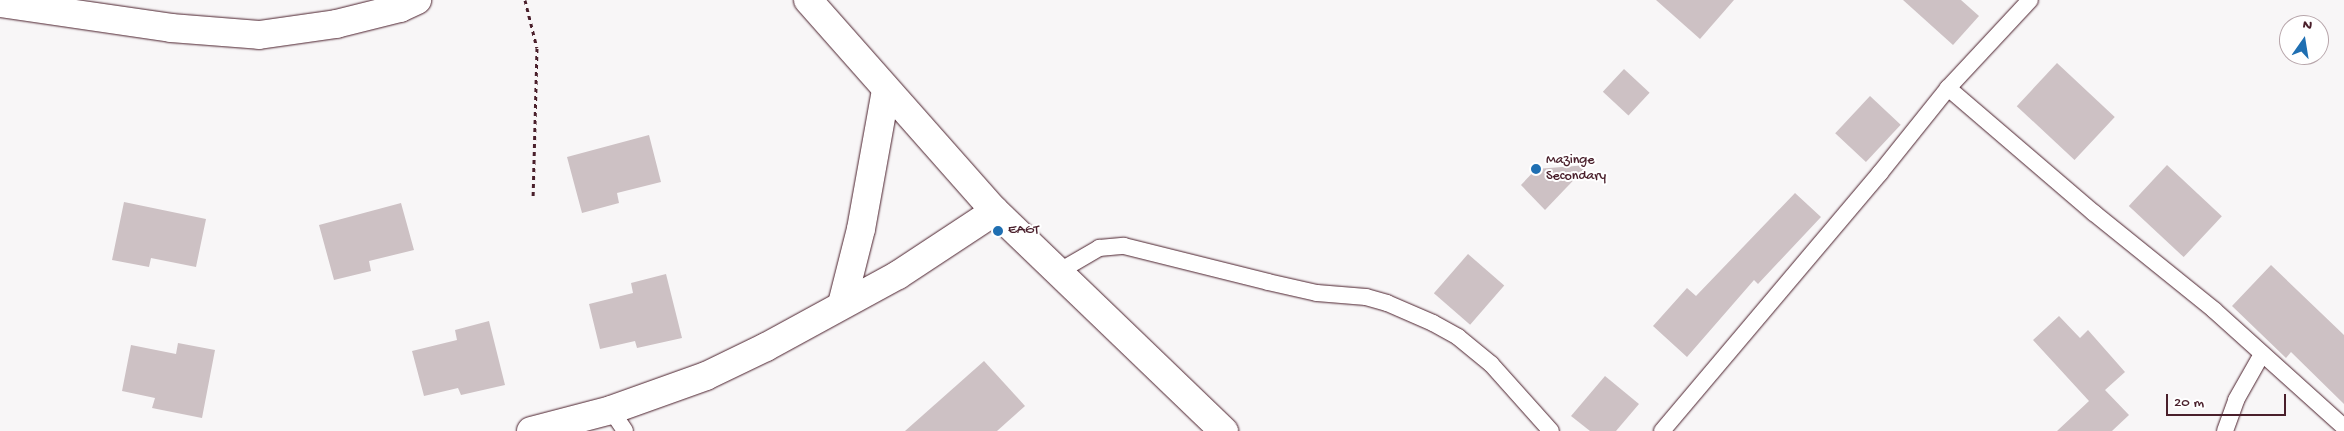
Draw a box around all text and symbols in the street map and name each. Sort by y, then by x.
north arrow [2279,15,2329,65]
text: N [2301,17,2314,35]
place label: Mazinge Secondary [1546,153,1606,186]
marker: Mazinge Secondary [1530,163,1542,175]
place label: EAGT [1008,223,1039,239]
marker: EAGT [992,225,1004,237]
scale bar [2169,384,2289,416]
text: 20 m [2174,394,2204,412]

